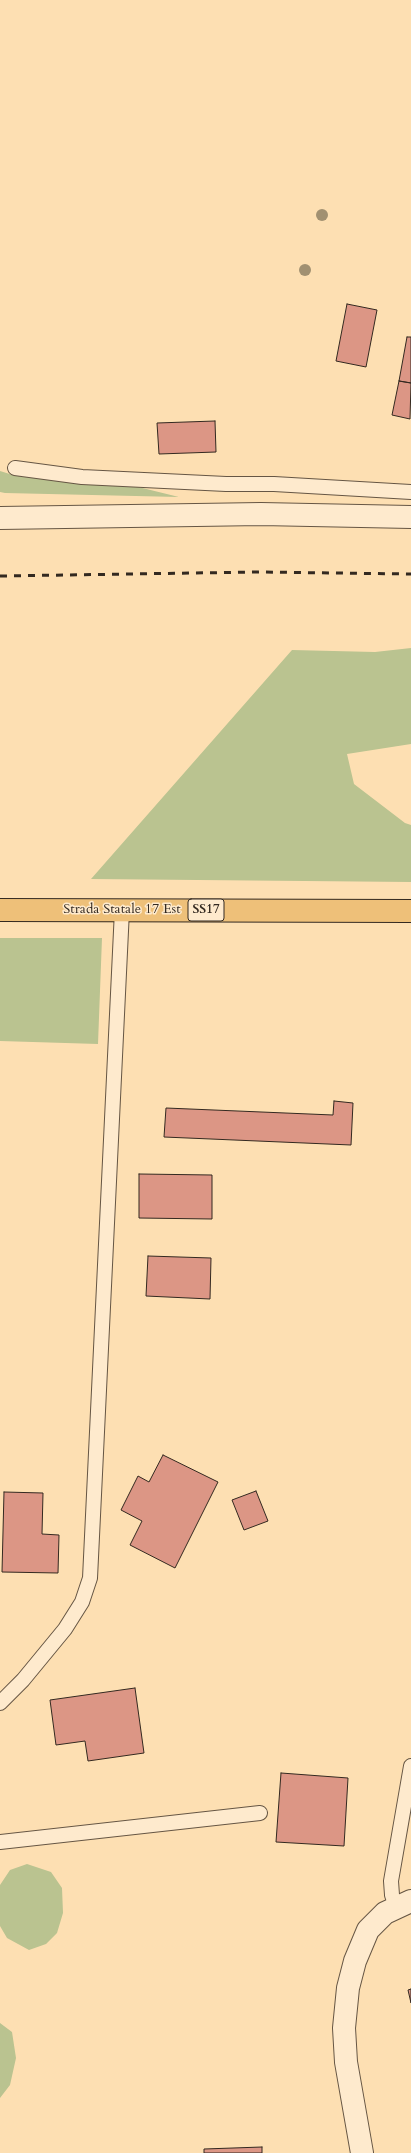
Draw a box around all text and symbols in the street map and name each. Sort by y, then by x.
road number: SS17 [188,899,224,921]
street label: Strada Statale 17 Est [63,902,181,918]

